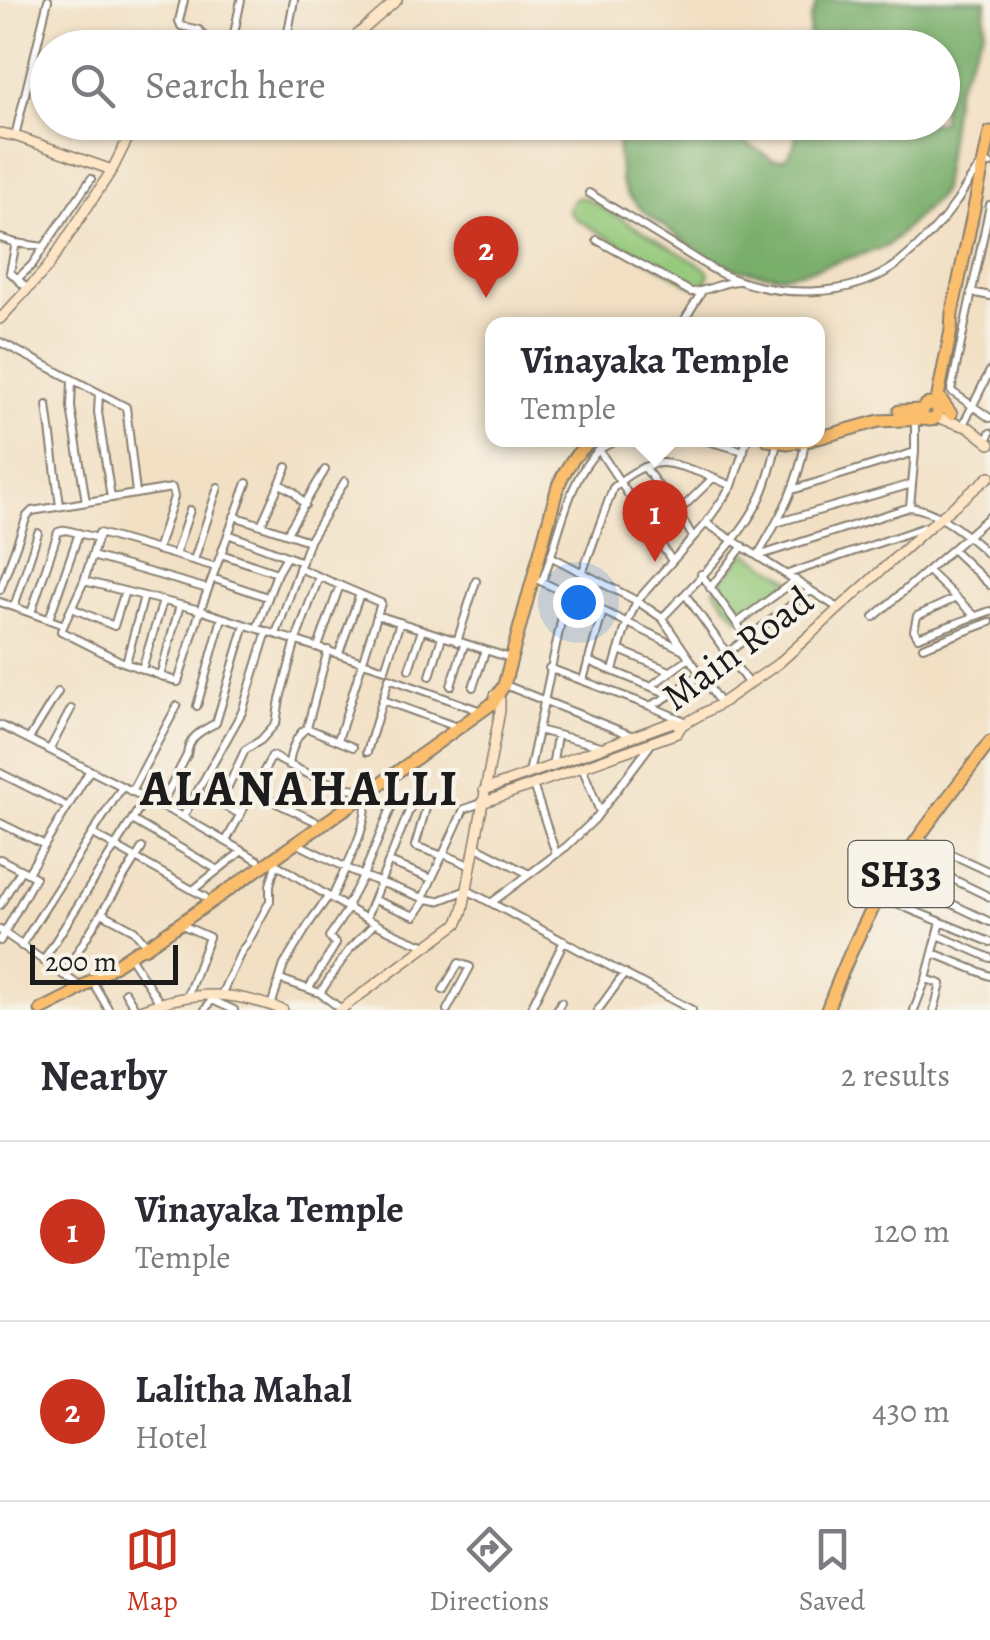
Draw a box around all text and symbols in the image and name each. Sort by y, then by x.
search box [30,30,960,140]
icon: search [65,58,120,113]
text: Search here [145,59,326,111]
pin: 2 [454,216,518,298]
popup [485,317,825,447]
text: Vinayaka Temple [521,334,789,386]
text: Temple [521,386,616,430]
pin: 1 [622,480,688,562]
street label: Main Road [650,573,825,723]
your location [553,577,604,628]
district label: ALANAHALLI [139,754,460,822]
road number: SH33 [848,841,954,907]
scale bar [30,940,178,984]
text: 200 m [45,943,117,981]
text: Nearby [40,1047,167,1104]
text: 2 results [841,1053,950,1097]
text: Vinayaka Temple [135,1183,404,1235]
text: 1 [67,1209,78,1253]
text: 120 m [874,1209,950,1253]
text: Temple [135,1235,231,1279]
text: Lalitha Mahal [135,1363,352,1415]
text: 2 [65,1389,80,1433]
text: 430 m [872,1389,950,1433]
text: Hotel [135,1415,207,1459]
tab: Map [125,1522,180,1620]
tab: Directions [429,1522,549,1620]
tab: Saved [799,1522,865,1620]

